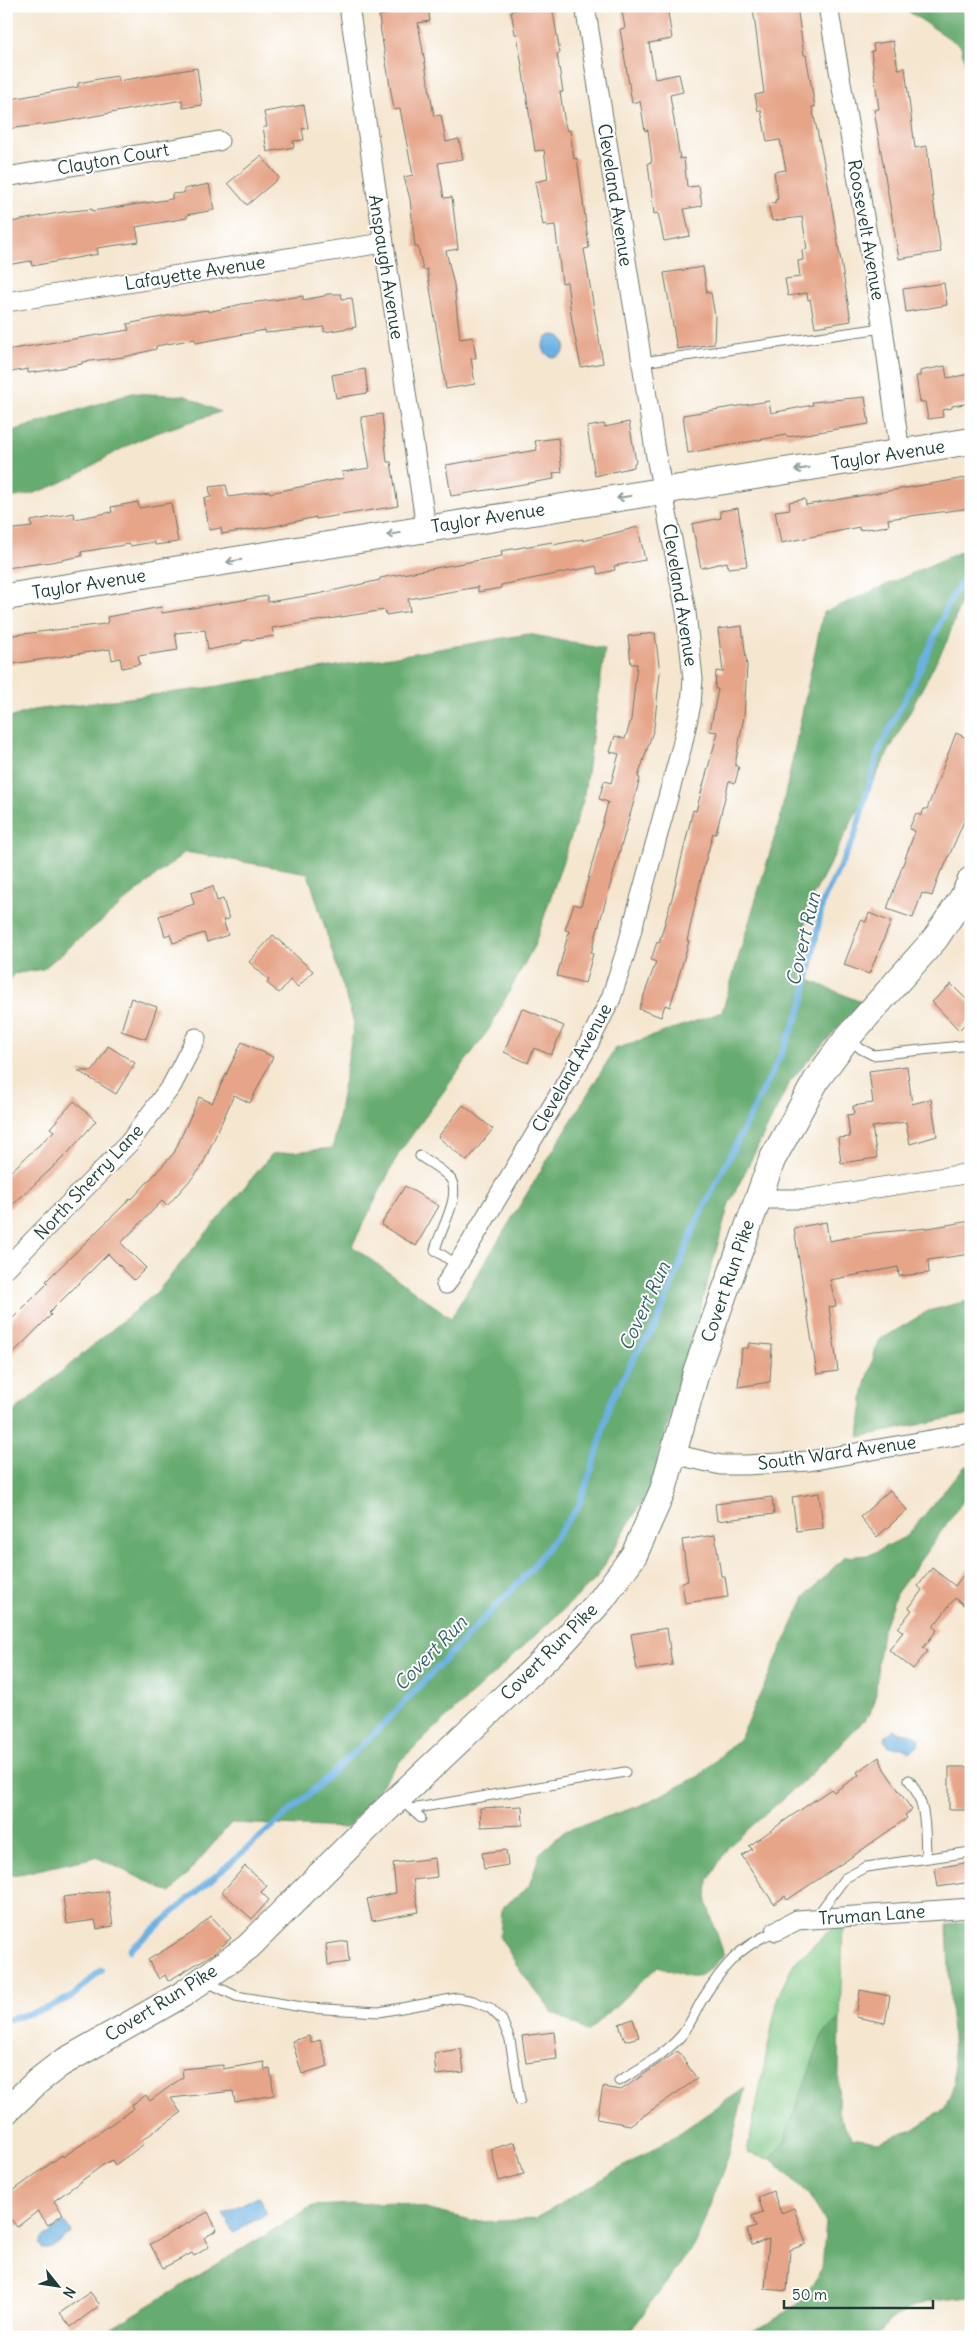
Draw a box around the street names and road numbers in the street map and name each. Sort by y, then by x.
street label: Cleveland Avenue [593,122,638,268]
street label: Clayton Court [55,137,170,180]
street label: Roosevelt Avenue [843,158,890,302]
street label: Anspaugh Avenue [364,193,409,341]
street label: Lafayette Avenue [123,250,267,295]
street label: Taylor Avenue [829,434,946,475]
street label: Taylor Avenue [429,497,546,538]
street label: Cleveland Avenue [658,522,703,668]
street label: Taylor Avenue [30,563,147,604]
street label: Cleveland Avenue [527,999,617,1136]
street label: North Sherry Lane [29,1119,148,1244]
street label: Covert Run Pike [696,1217,759,1345]
street label: South Ward Avenue [756,1430,918,1475]
street label: Covert Run Pike [495,1598,602,1705]
street label: Truman Lane [818,1899,926,1930]
street label: Covert Run Pike [100,1959,221,2046]

